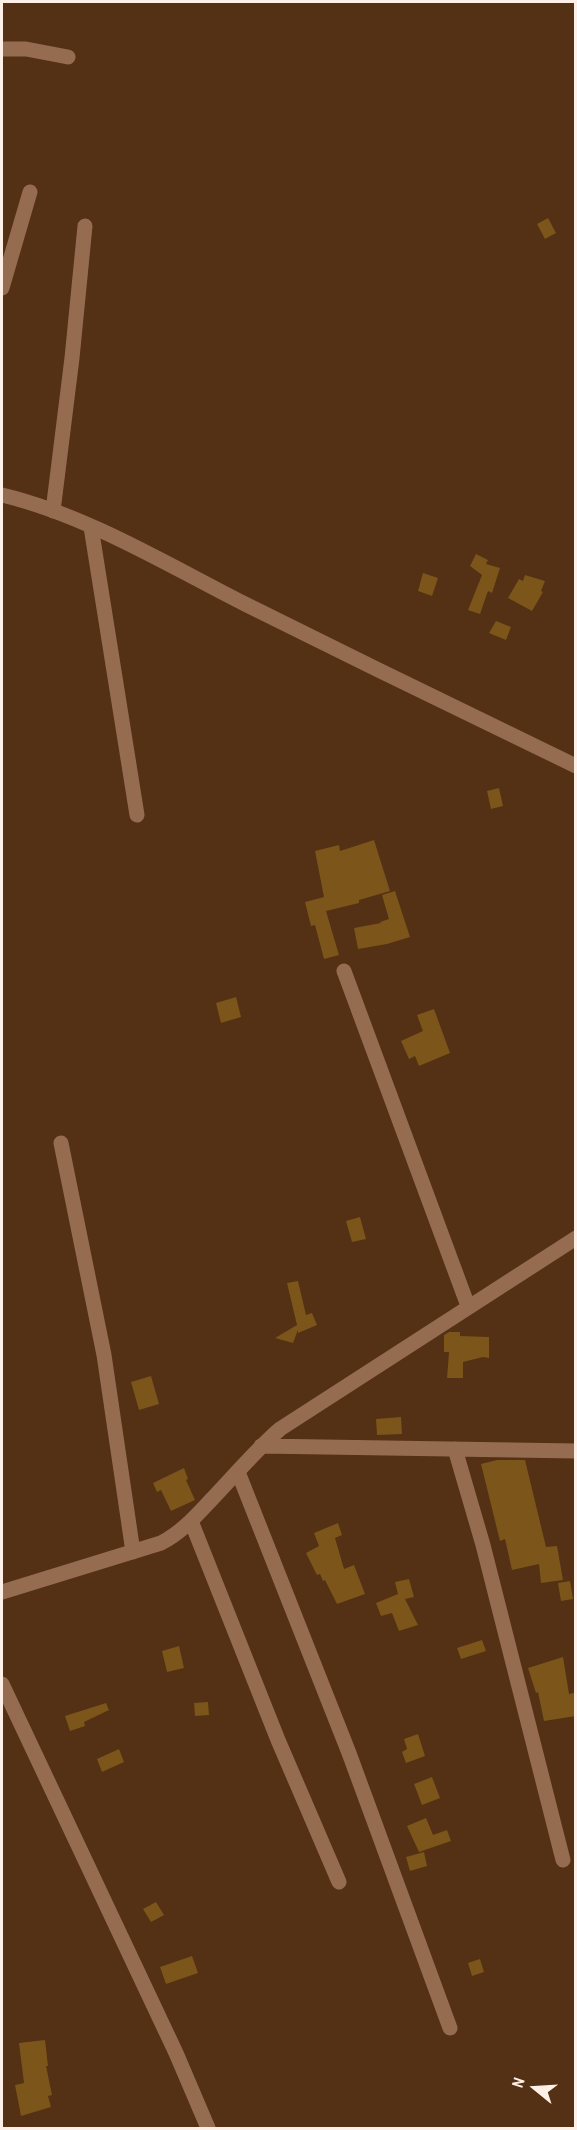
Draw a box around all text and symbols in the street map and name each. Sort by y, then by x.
north arrow [505,2058,565,2118]
text: N [506,2075,530,2090]

